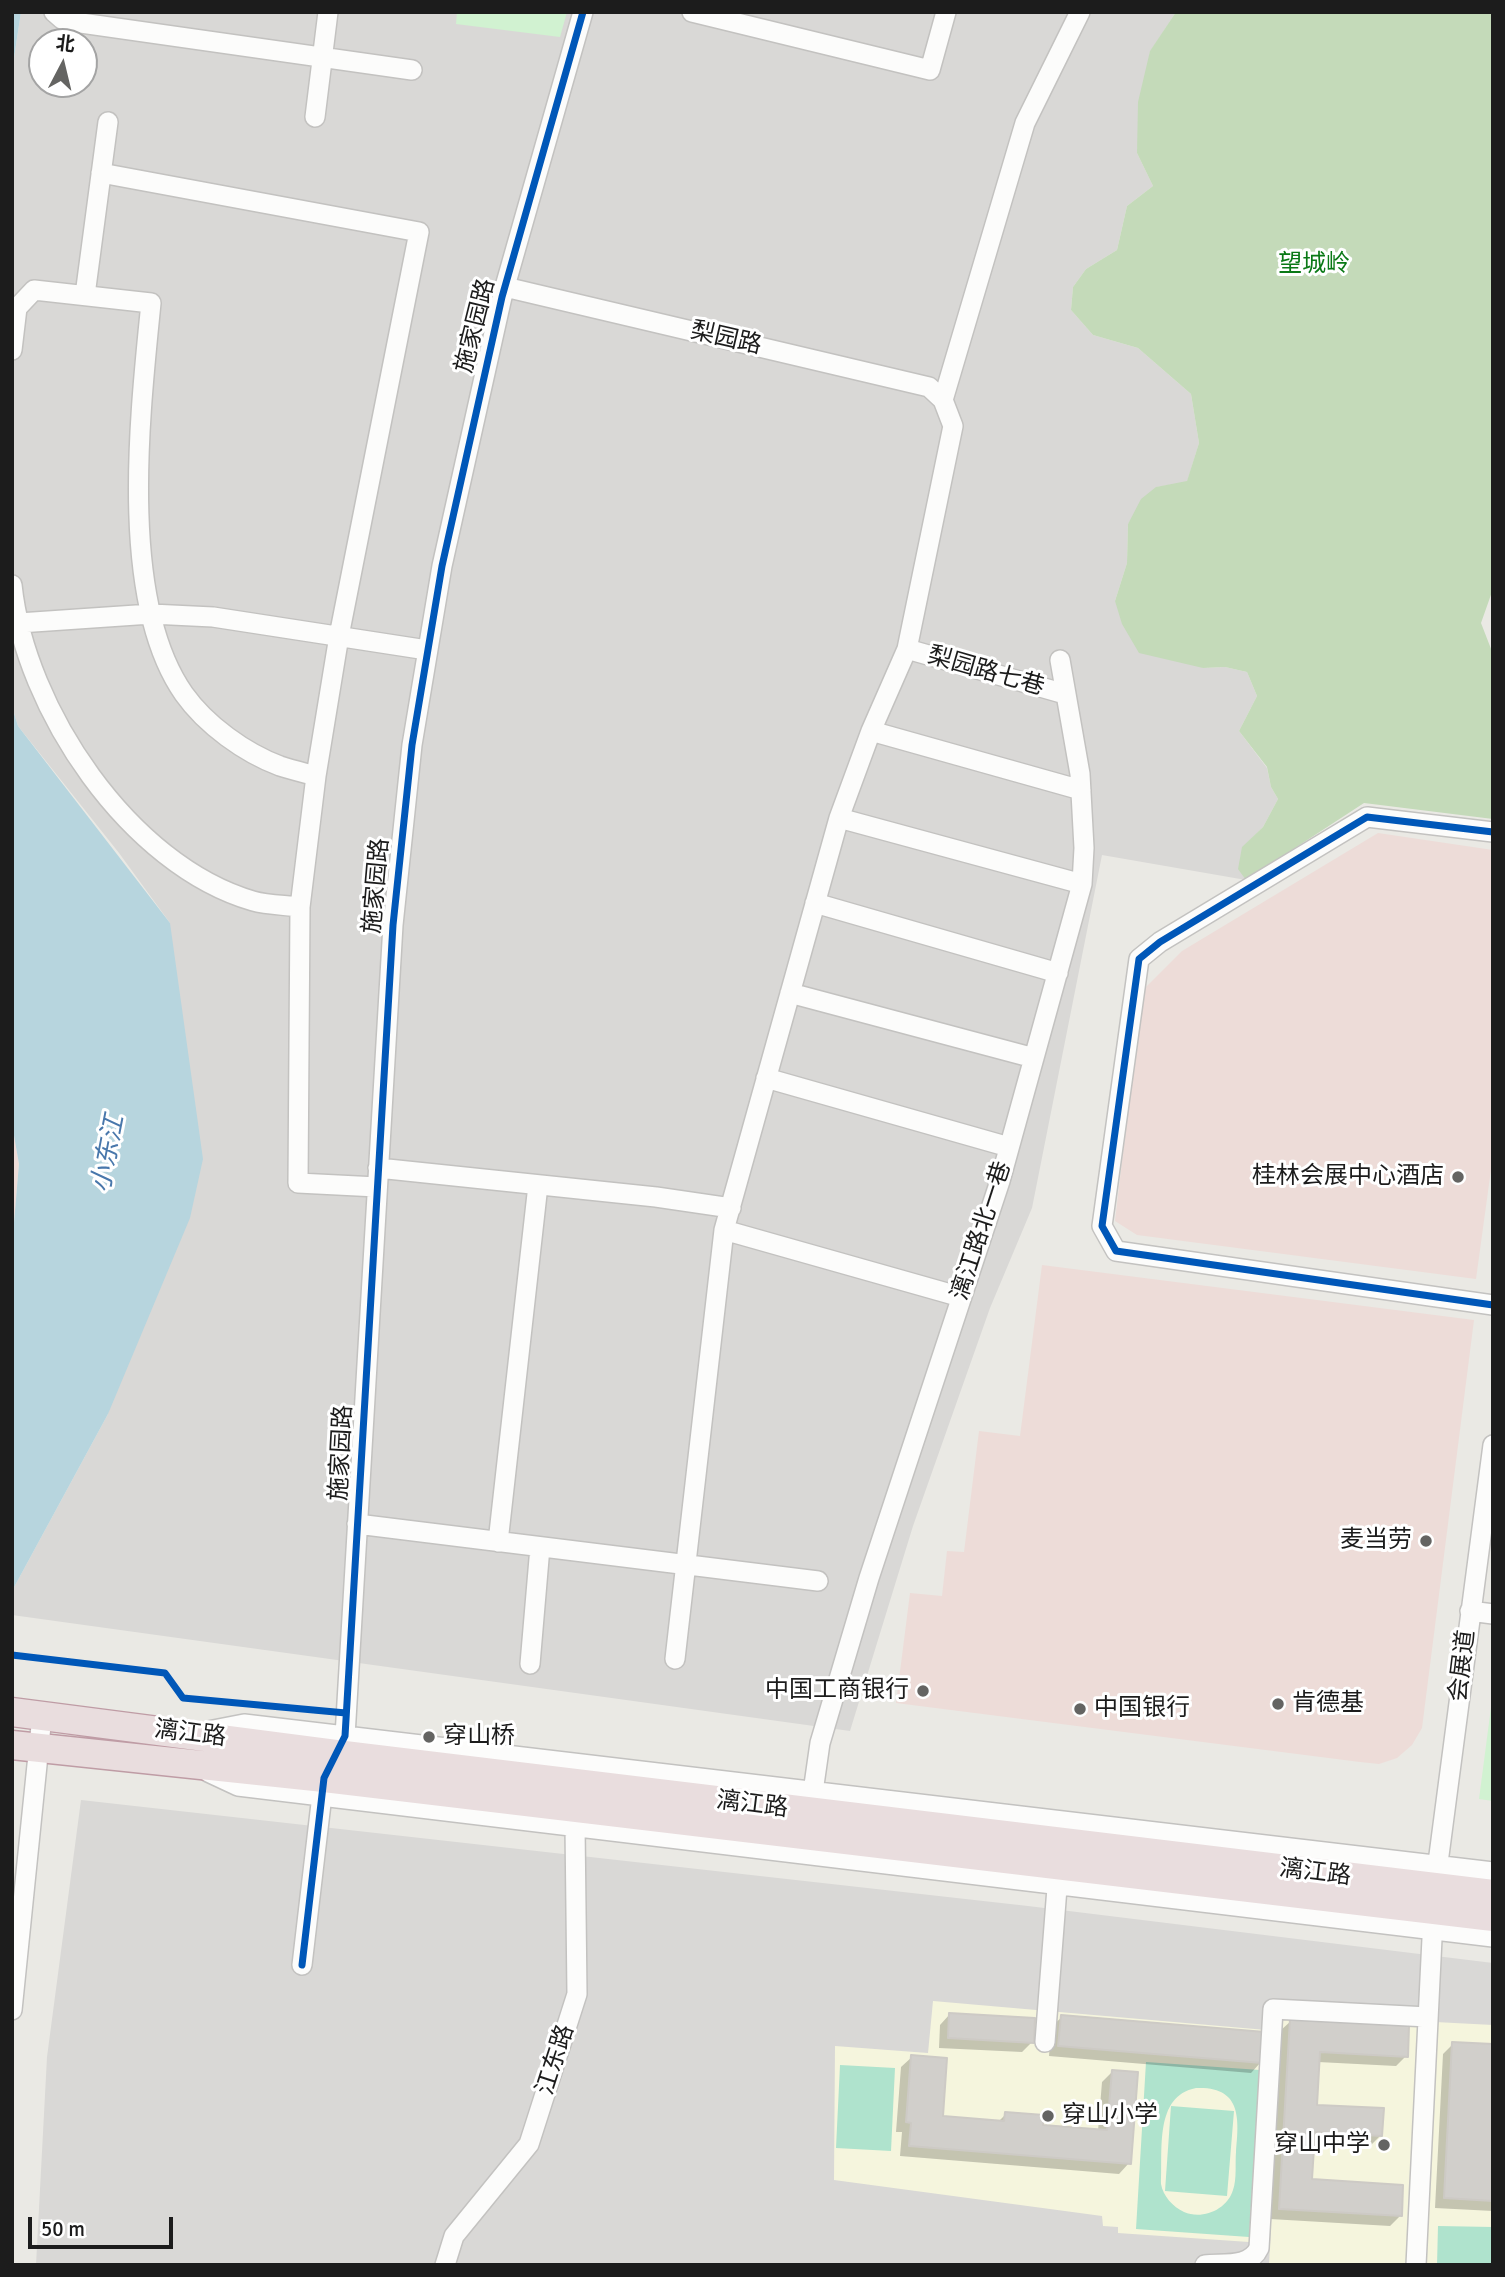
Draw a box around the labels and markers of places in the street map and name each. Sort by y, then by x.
place label: 桂林会展中心酒店 [1252,1163,1444,1191]
marker: 桂林会展中心酒店 [1450,1169,1466,1185]
place label: 麦当劳 [1340,1527,1412,1555]
marker: 麦当劳 [1418,1533,1434,1549]
place label: 中国工商银行 [765,1677,909,1705]
marker: 中国工商银行 [915,1683,931,1699]
place label: 肯德基 [1292,1690,1364,1718]
place label: 中国银行 [1094,1695,1190,1723]
marker: 肯德基 [1270,1696,1286,1712]
marker: 中国银行 [1072,1701,1088,1717]
place label: 穿山桥 [443,1723,515,1751]
marker: 穿山桥 [421,1729,437,1745]
place label: 穿山小学 [1062,2102,1158,2130]
marker: 穿山小学 [1040,2108,1056,2124]
place label: 穿山中学 [1274,2131,1370,2159]
marker: 穿山中学 [1376,2137,1392,2153]

